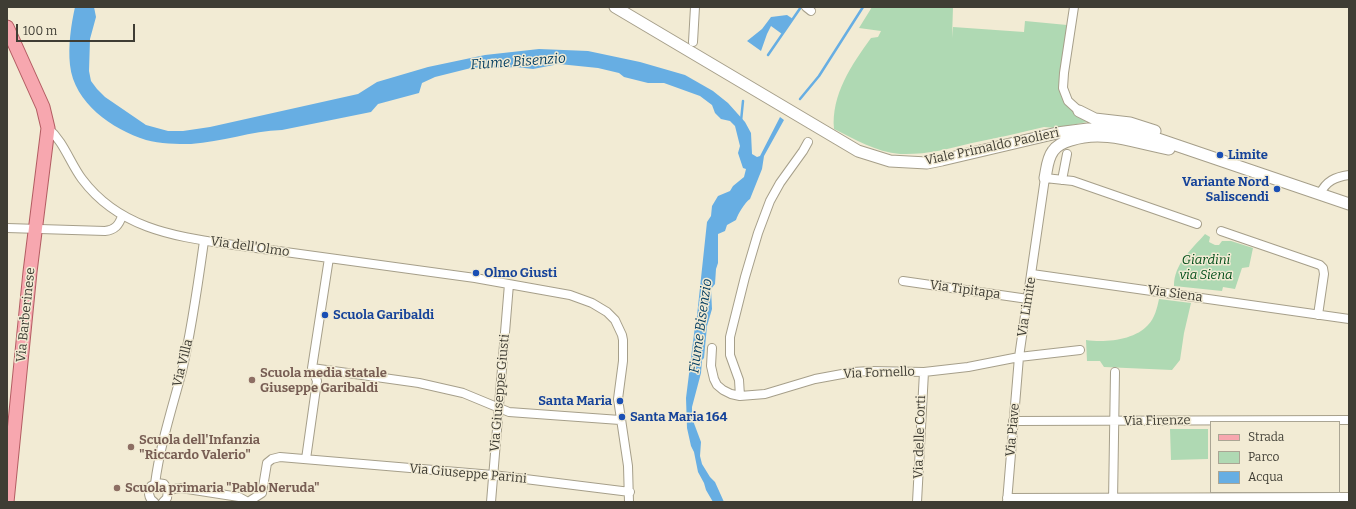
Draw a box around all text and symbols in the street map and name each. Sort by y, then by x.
scale bar [18,16,137,42]
text: 100 m [23,24,57,38]
water label: Fiume Bisenzio [470,50,566,74]
street label: Viale Primaldo Paolieri [923,125,1061,169]
place label: Limite [1228,147,1268,163]
marker: Limite [1215,150,1225,160]
place label: Variante Nord Saliscendi [1182,174,1269,205]
marker: Variante Nord Saliscendi [1272,184,1282,194]
street label: Via dell'Olmo [209,234,291,260]
park label: Giardini via Siena [1179,252,1233,283]
place label: Olmo Giusti [484,265,557,281]
street label: Via Barberinese [13,267,39,363]
marker: Olmo Giusti [471,268,481,278]
street label: Via Limite [1015,276,1039,338]
street label: Via Tipitapa [929,277,1001,303]
water label: Fiume Bisenzio [686,278,716,374]
street label: Via Siena [1146,282,1204,306]
place label: Scuola Garibaldi [333,307,434,323]
marker: Scuola Garibaldi [320,310,330,320]
street label: Via Giuseppe Giusti [487,333,513,453]
street label: Via Villa [170,338,196,388]
street label: Via Fornello [843,364,915,382]
place label: Scuola media statale Giuseppe Garibaldi [260,365,387,396]
marker: Scuola media statale Giuseppe Garibaldi [247,375,257,385]
place label: Santa Maria [538,393,612,409]
street label: Via delle Corti [911,395,929,479]
marker: Santa Maria [615,396,625,406]
street label: Via Piave [1003,403,1023,457]
place label: Santa Maria 164 [630,409,727,425]
marker: Santa Maria 164 [617,412,627,422]
street label: Via Firenze [1123,413,1191,429]
legend [1210,421,1340,493]
text: Strada [1248,430,1284,444]
place label: Scuola dell'Infanzia "Riccardo Valerio" [139,432,260,463]
marker: Scuola dell'Infanzia "Riccardo Valerio" [126,442,136,452]
text: Parco [1248,450,1279,464]
street label: Via Giuseppe Parini [409,461,527,487]
text: Acqua [1248,470,1283,484]
place label: Scuola primaria "Pablo Neruda" [125,480,320,496]
marker: Scuola primaria "Pablo Neruda" [112,483,122,493]

